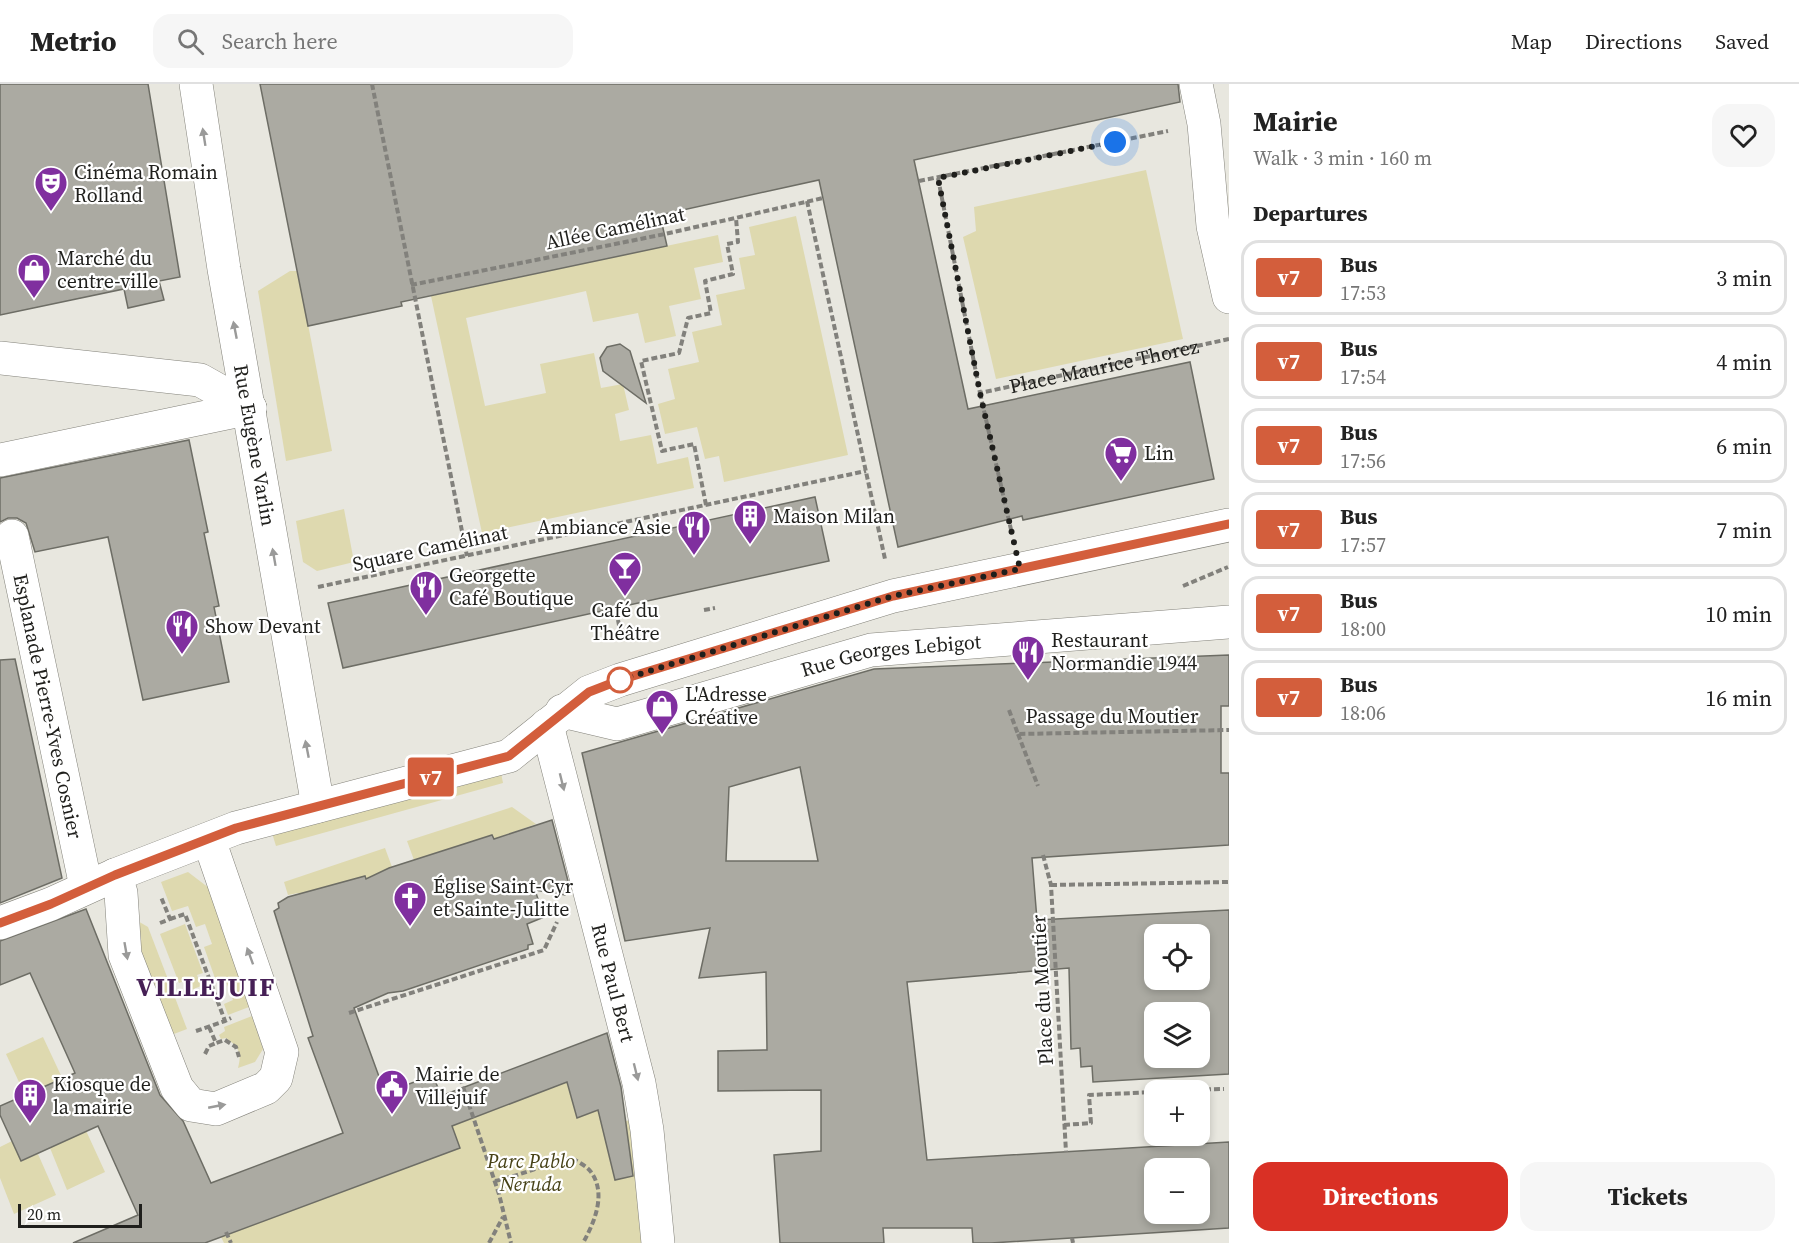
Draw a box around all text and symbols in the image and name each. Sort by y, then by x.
search box [153,14,573,68]
text: Metrio [30,22,117,60]
icon: search [174,25,207,58]
text: Search here [222,26,338,56]
text: Map [1511,27,1552,56]
text: Directions [1585,27,1682,56]
text: Saved [1715,27,1769,56]
text: Mairie [1253,102,1338,140]
button: heart [1712,104,1775,167]
your location [1100,127,1130,157]
one-way arrow [199,128,208,147]
text: Walk · 3 min · 160 m [1253,144,1432,172]
place label: Cinéma Romain Rolland [74,158,218,209]
theatre icon: Cinéma Romain Rolland [33,165,69,212]
text: Departures [1253,198,1367,228]
street label: Allée Camélinat [543,199,688,256]
place label: Marché du centre-ville [57,244,158,295]
text: Bus [1340,249,1377,279]
shop icon: Marché du centre-ville [16,252,52,299]
text: v7 [1278,263,1300,292]
text: 3 min [1716,263,1772,293]
text: 17:53 [1340,279,1386,307]
one-way arrow [230,320,239,339]
street label: Place Maurice Thorez [1007,332,1201,400]
text: Bus [1340,333,1377,363]
text: v7 [1278,347,1300,376]
text: 4 min [1716,347,1772,377]
street label: Rue Eugène Varlin [227,362,283,528]
text: 17:54 [1340,363,1386,391]
text: Bus [1340,417,1377,447]
text: v7 [1278,431,1300,460]
text: 6 min [1716,431,1772,461]
supermarket icon: Lin [1103,435,1139,482]
place label: Lin [1144,439,1174,467]
text: 17:56 [1340,447,1386,475]
building icon: Maison Milan [732,498,768,545]
text: Bus [1340,501,1377,531]
place label: Maison Milan [773,502,895,530]
restaurant icon: Ambiance Asie [676,509,712,556]
place label: Ambiance Asie [537,513,671,541]
text: v7 [1278,515,1300,544]
text: 7 min [1716,515,1772,545]
street label: Square Camélinat [350,518,511,578]
text: 17:57 [1340,531,1386,559]
one-way arrow [270,547,279,566]
bar icon: Café du Théâtre [607,550,643,597]
place label: Georgette Café Boutique [449,561,574,612]
restaurant icon: Georgette Café Boutique [408,569,444,616]
street label: Esplanade Pierre-Yves Cosnier [6,571,90,842]
text: Bus [1340,585,1377,615]
place label: Café du Théâtre [590,596,660,647]
text: v7 [1278,599,1300,628]
text: 10 min [1705,599,1772,629]
restaurant icon: Show Devant [164,608,200,655]
place label: Show Devant [205,612,321,640]
text: 18:00 [1340,615,1386,643]
place label: Restaurant Normandie 1944 [1051,626,1197,677]
street label: Rue Georges Lebigot [797,627,983,684]
restaurant icon: Restaurant Normandie 1944 [1010,634,1046,681]
unlabelled marker [607,667,633,693]
text: Bus [1340,669,1377,699]
place label: L'Adresse Créative [685,680,767,731]
text: v7 [1278,683,1300,712]
text: 16 min [1705,683,1772,713]
shop icon: L'Adresse Créative [644,688,680,735]
text: 18:06 [1340,699,1386,727]
street label: Passage du Moutier [1026,702,1199,730]
one-way arrow [302,739,311,758]
line badge: v7 [404,758,458,796]
text: v7 [420,763,442,792]
one-way arrow [558,773,567,791]
place label: Église Saint-Cyr et Sainte-Julitte [433,872,574,923]
church icon: Église Saint-Cyr et Sainte-Julitte [392,880,428,927]
street label: Place du Moutier [1024,913,1060,1066]
street label: Rue Paul Bert [585,920,642,1045]
map controls [1144,924,1210,1224]
button: locate [1144,924,1210,990]
one-way arrow [122,942,131,961]
one-way arrow [244,947,254,965]
district label: VILLEJUIF [136,969,276,1005]
button: layers [1144,1002,1210,1068]
place label: Mairie de Villejuif [415,1060,500,1111]
one-way arrow [632,1063,641,1082]
public building icon: Mairie de Villejuif [374,1068,410,1115]
place label: Kiosque de la mairie [53,1070,151,1121]
building icon: Kiosque de la mairie [12,1077,48,1124]
button: + [1144,1080,1210,1146]
one-way arrow [208,1102,227,1111]
park label: Parc Pablo Neruda [486,1147,575,1198]
button: − [1144,1158,1210,1224]
button: Directions [1253,1162,1508,1231]
button: Tickets [1520,1162,1775,1231]
scale bar [18,1201,142,1228]
text: 20 m [27,1203,61,1225]

